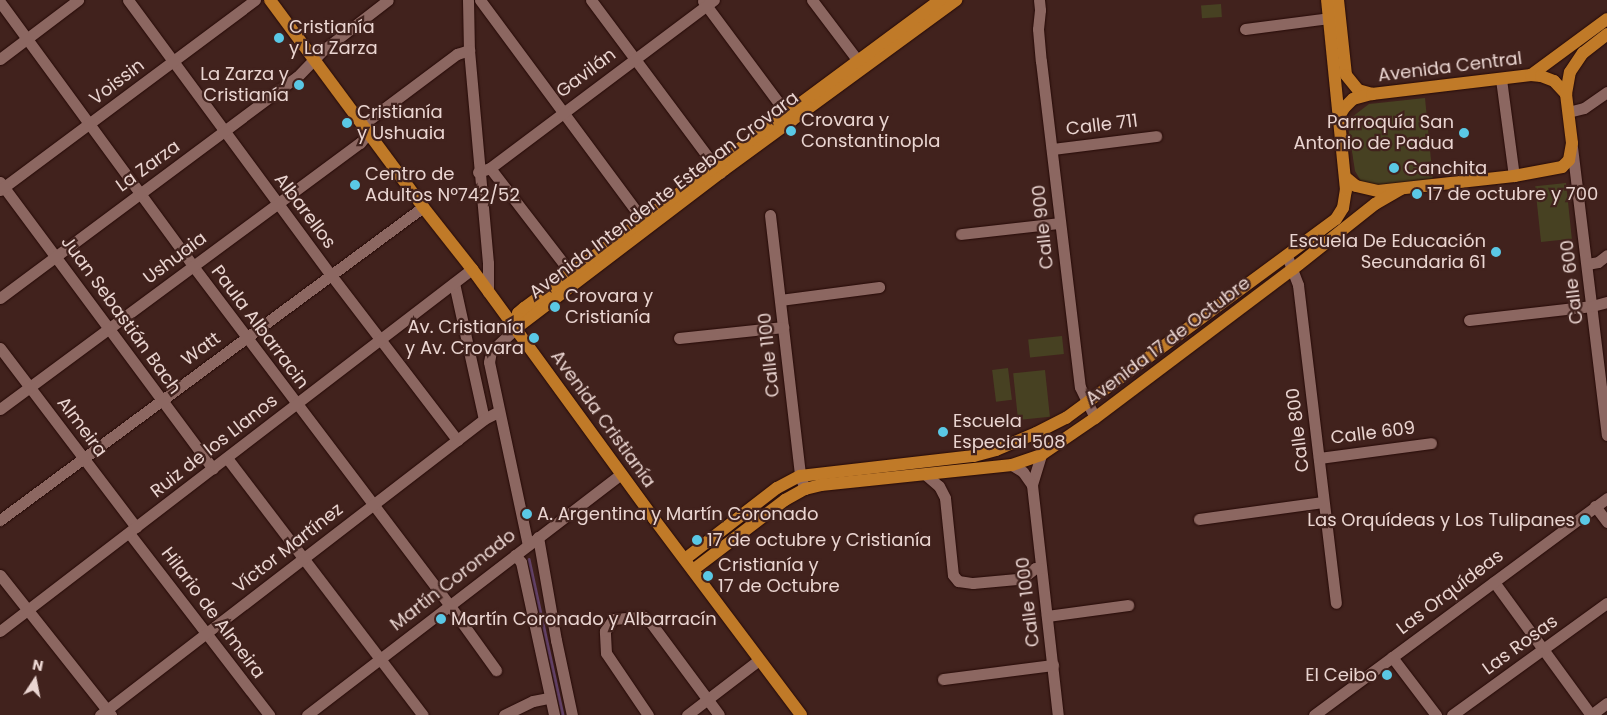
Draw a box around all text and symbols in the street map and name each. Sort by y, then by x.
place label: Cristianía y La Zarza [289,17,378,59]
marker: Cristianía y La Zarza [273,32,285,44]
street label: Gavilán [552,44,620,102]
street label: Avenida Central [1377,47,1523,87]
street label: Voissin [85,54,149,110]
place label: La Zarza y Cristianía [200,64,289,106]
marker: La Zarza y Cristianía [293,79,305,91]
street label: Avenida Intendente Esteban Crovara [525,87,803,303]
place label: Cristianía y Ushuaia [357,102,445,144]
place label: Crovara y Constantinopla [801,110,940,152]
street label: Calle 711 [1065,110,1139,140]
place label: Parroquía San Antonio de Padua [1293,112,1454,154]
marker: Cristianía y Ushuaia [341,117,353,129]
marker: Crovara y Constantinopla [785,125,797,137]
marker: Parroquía San Antonio de Padua [1458,127,1470,139]
street label: La Zarza [112,136,184,196]
place label: Canchita [1404,157,1487,179]
marker: Canchita [1388,162,1400,174]
place label: Centro de Adultos Nº742/52 [365,164,520,206]
street label: Albarellos [270,169,340,253]
marker: Centro de Adultos Nº742/52 [349,179,361,191]
place label: 17 de octubre y 700 [1427,183,1598,205]
street label: Calle 900 [1028,184,1058,270]
marker: 17 de octubre y 700 [1411,188,1423,200]
street label: Ushuaia [139,227,211,289]
place label: Escuela De Educación Secundaria 61 [1289,231,1486,274]
street label: Juan Sebastián Bach [56,232,186,398]
street label: Calle 600 [1556,239,1588,325]
marker: Escuela De Educación Secundaria 61 [1490,246,1502,258]
street label: Paula Albarracin [207,261,313,393]
street label: Avenida 17 de Octubre [1082,272,1254,410]
place label: Crovara y Cristianía [565,286,653,328]
marker: Crovara y Cristianía [549,301,561,313]
street label: Calle 1100 [754,312,784,398]
place label: Av. Cristianía y Av. Crovara [405,317,524,359]
street label: Watt [177,328,225,370]
marker: Av. Cristianía y Av. Crovara [528,332,540,344]
street label: Avenida Cristianía [546,346,660,492]
street label: Calle 800 [1282,387,1314,473]
street label: Ruiz de los Llanos [146,390,282,502]
street label: Almeira [52,393,112,461]
place label: Escuela Especial 508 [953,411,1066,454]
street label: Calle 609 [1330,417,1416,449]
marker: Escuela Especial 508 [937,426,949,438]
street label: Víctor Martínez [229,498,347,598]
place label: A. Argentina y Martín Coronado [537,503,819,525]
marker: A. Argentina y Martín Coronado [521,508,533,520]
place label: Las Orquídeas y Los Tulipanes [1307,509,1575,531]
marker: Las Orquídeas y Los Tulipanes [1579,514,1591,526]
street label: Martín Coronado [386,524,520,636]
place label: 17 de octubre y Cristianía [707,529,932,551]
marker: 17 de octubre y Cristianía [691,534,703,546]
street label: Hilario de Almeira [157,543,269,683]
street label: Las Orquídeas [1392,545,1508,639]
place label: Cristianía y 17 de Octubre [718,555,840,598]
street label: Calle 1000 [1012,556,1044,648]
marker: Cristianía y 17 de Octubre [702,570,714,582]
place label: Martín Coronado y Albarracín [451,608,717,630]
street label: Las Rosas [1478,611,1562,679]
marker: Martín Coronado y Albarracín [435,613,447,625]
text: N [31,654,45,676]
north arrow [10,655,60,705]
place label: El Ceibo [1305,664,1377,686]
marker: El Ceibo [1381,669,1393,681]

